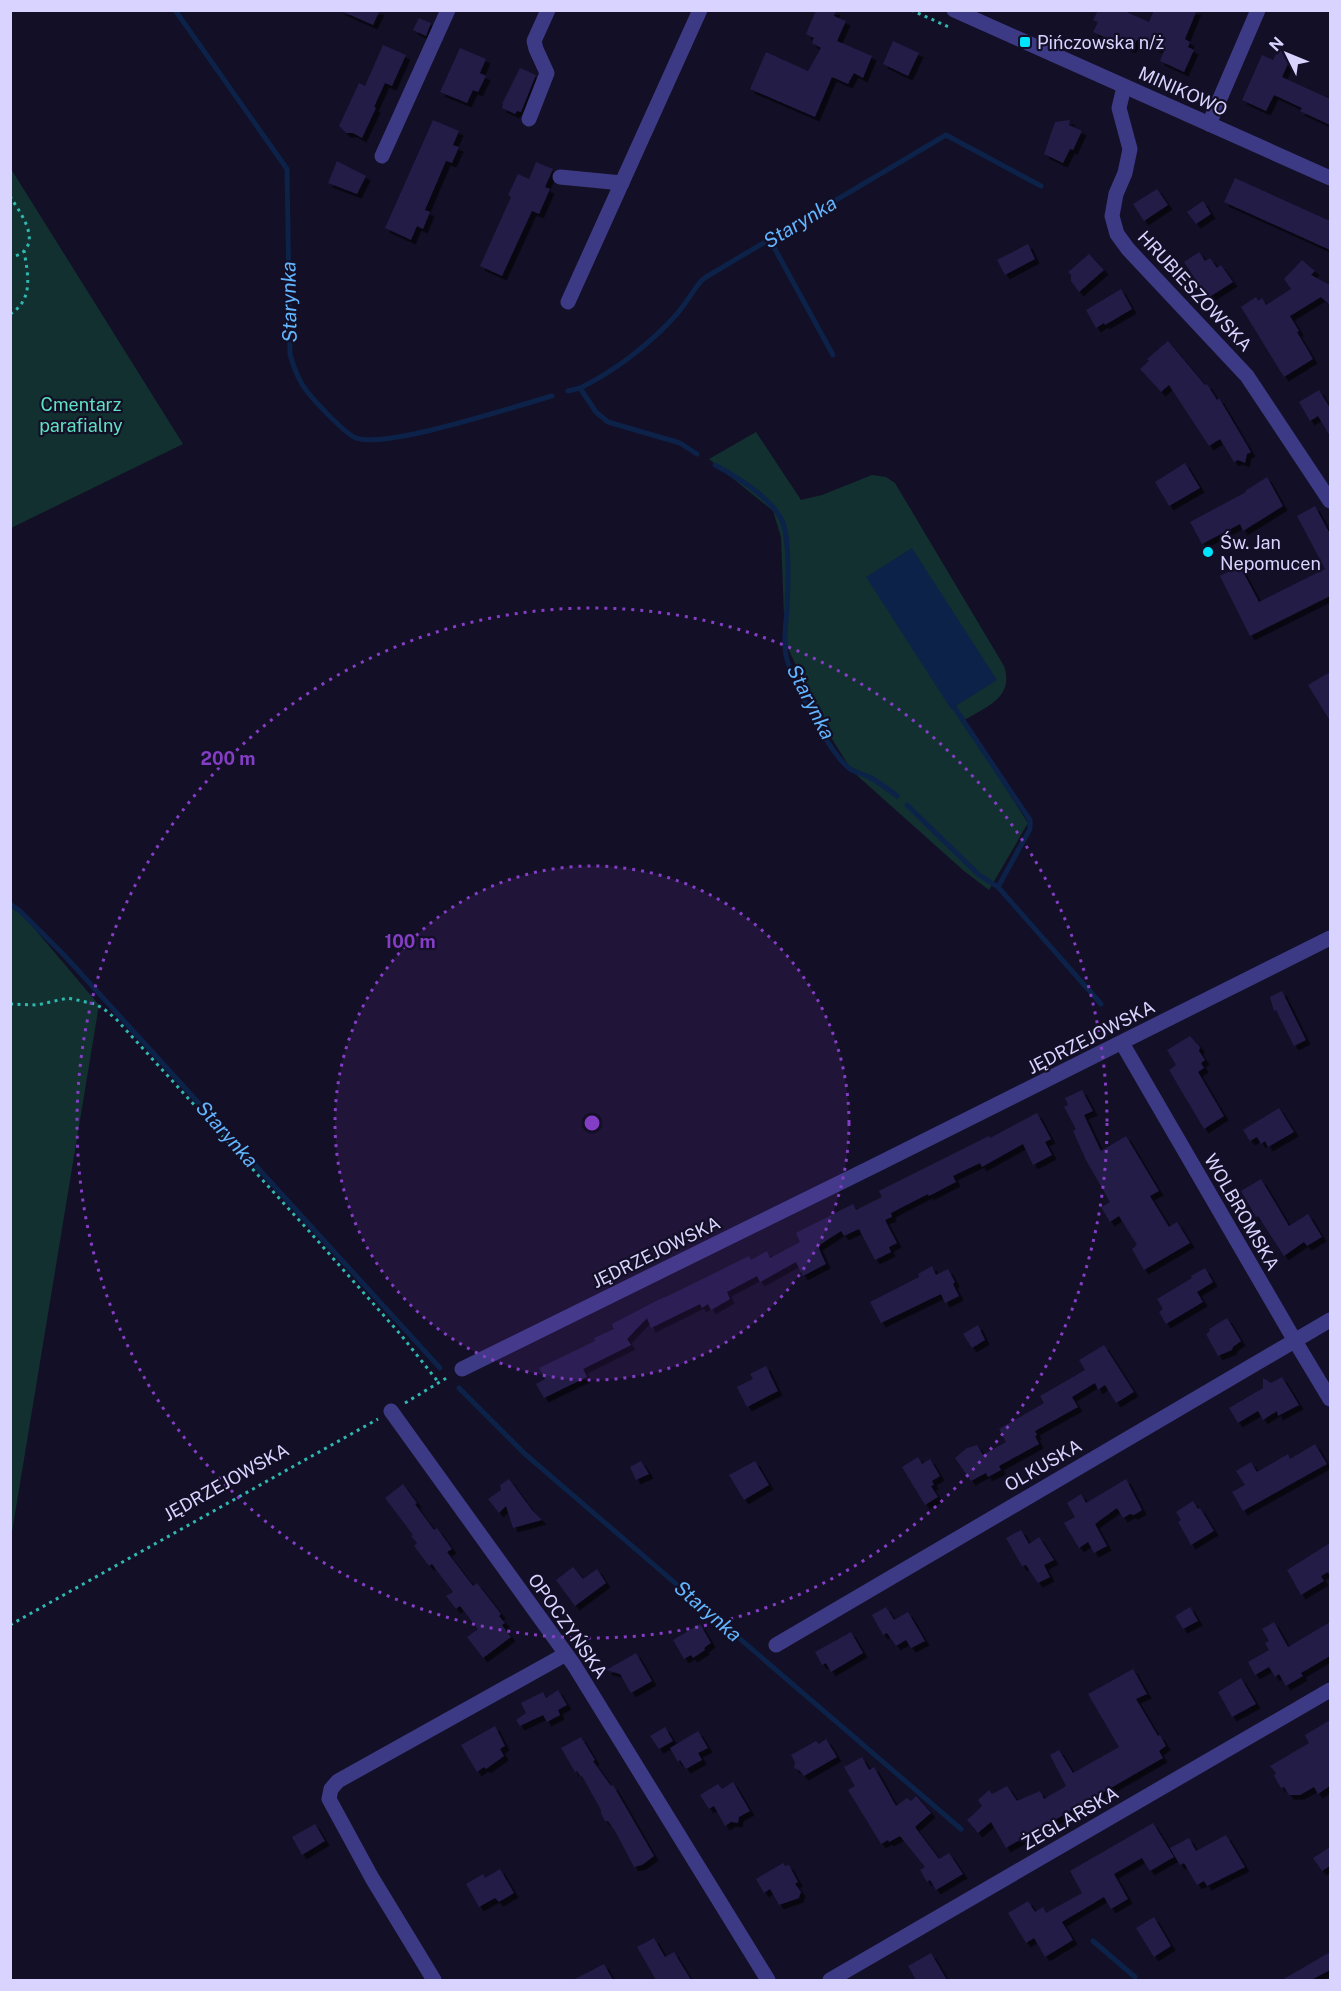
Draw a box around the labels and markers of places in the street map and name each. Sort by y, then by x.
place label: Pińczowska n/ż [1037,32,1164,53]
marker: Pińczowska n/ż [1018,35,1032,49]
place label: Św. Jan Nepomucen [1220,531,1321,574]
marker: Św. Jan Nepomucen [1201,545,1215,559]
centre of rings [582,1113,602,1133]

